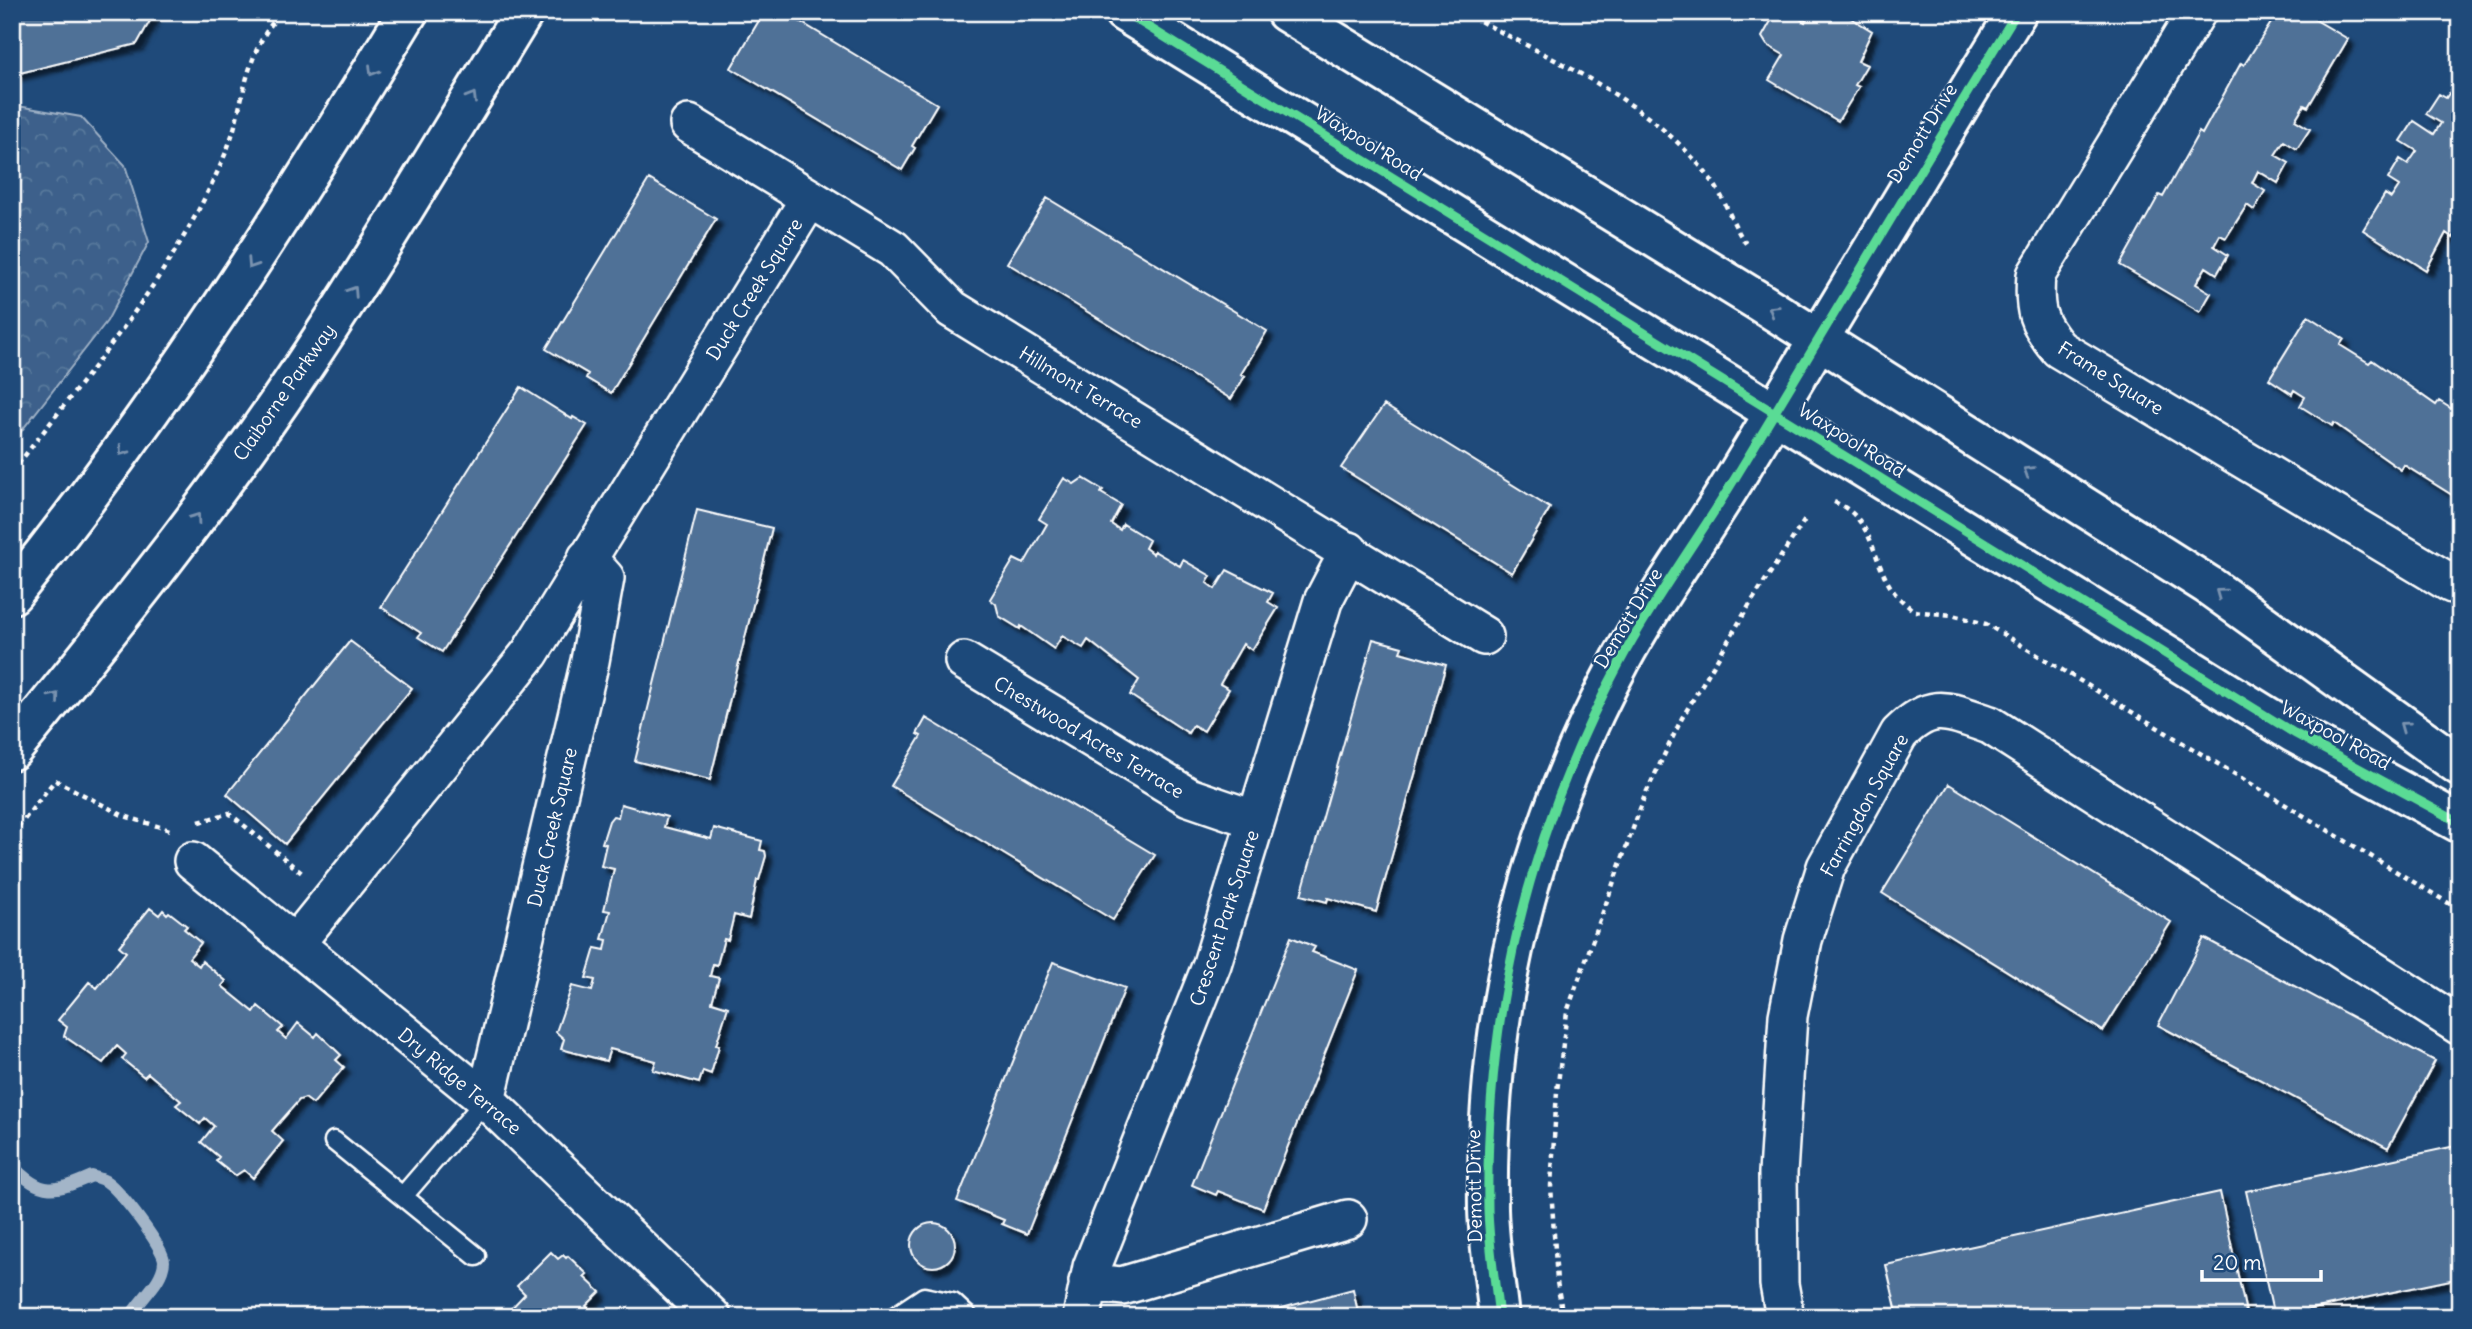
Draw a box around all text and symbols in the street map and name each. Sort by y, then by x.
one-way arrow [368,63,381,76]
street label: Demott Drive [1882,79,1962,187]
one-way arrow [464,91,477,104]
street label: Waxpool Road [1311,100,1427,186]
street label: Duck Creek Square [701,214,807,364]
one-way arrow [248,256,261,269]
one-way arrow [345,285,358,298]
one-way arrow [1768,306,1781,319]
street label: Claiborne Parkway [228,319,340,465]
street label: Frame Square [2054,336,2168,420]
street label: Hillmont Terrace [1015,341,1147,433]
street label: Waxpool Road [1794,397,1910,483]
one-way arrow [119,443,131,455]
one-way arrow [2023,466,2036,479]
one-way arrow [188,513,200,526]
street label: Demott Drive [1589,563,1667,673]
one-way arrow [2215,589,2228,601]
street label: Chestwood Acres Terrace [990,671,1188,803]
one-way arrow [47,692,60,704]
street label: Waxpool Road [2277,695,2395,775]
one-way arrow [2399,722,2412,734]
street label: Farringdon Square [1815,729,1913,881]
street label: Duck Creek Square [522,745,582,909]
street label: Crescent Park Square [1184,827,1264,1009]
street label: Dry Ridge Terrace [393,1022,527,1140]
street label: Demott Drive [1461,1129,1487,1243]
scale bar [2202,1238,2322,1282]
text: 20 m [2213,1249,2262,1276]

